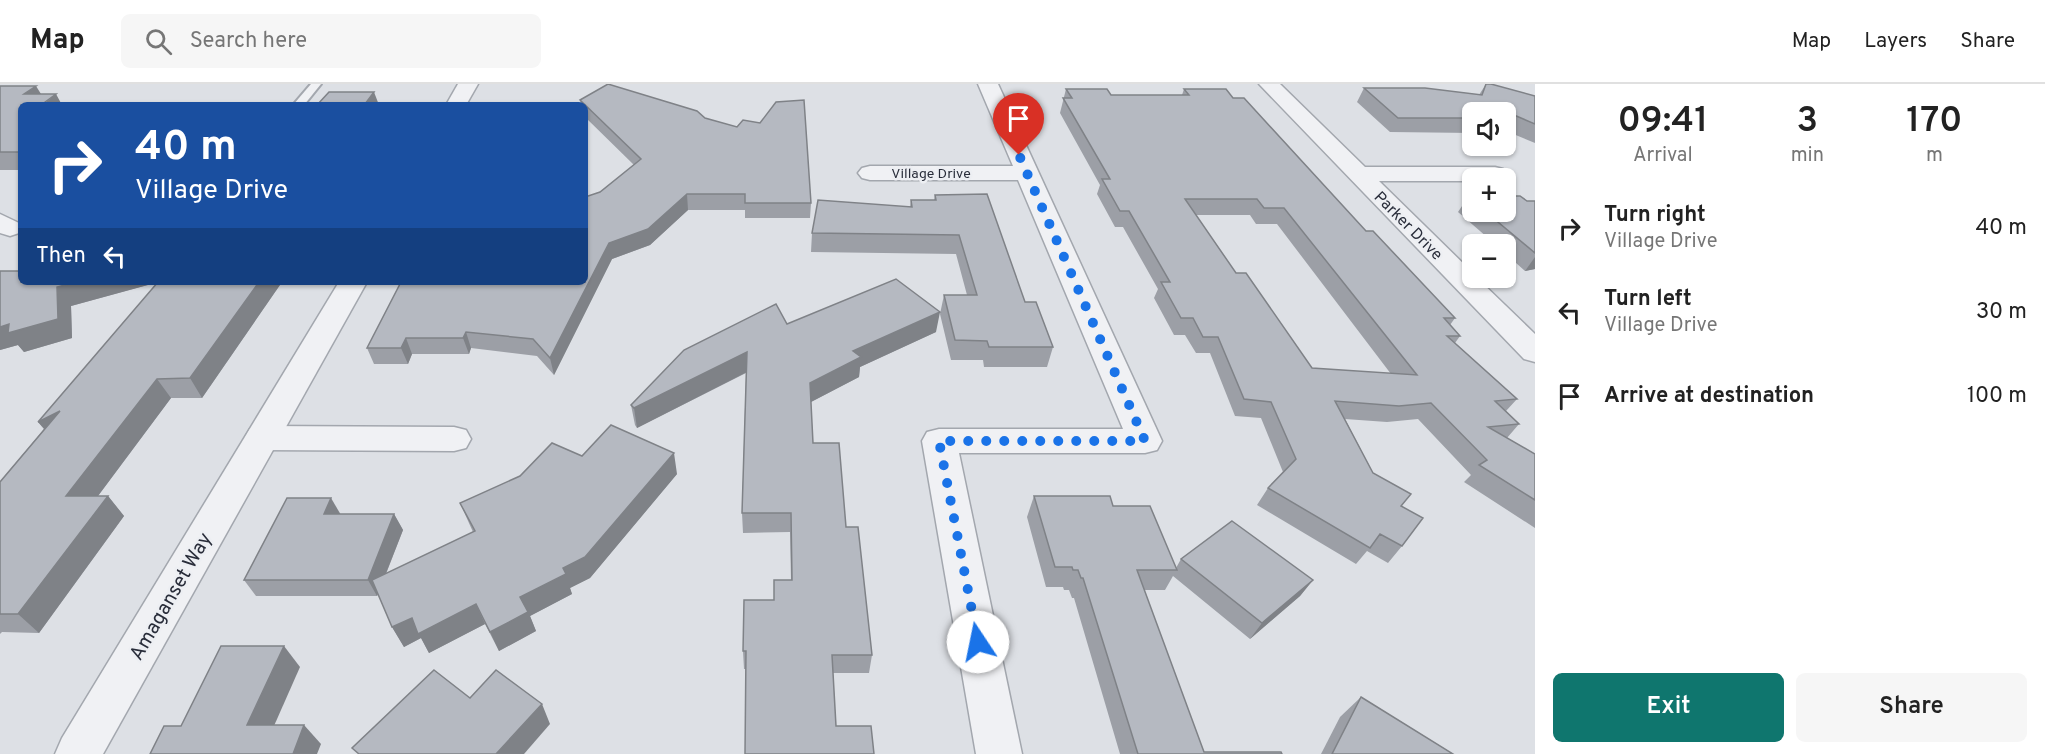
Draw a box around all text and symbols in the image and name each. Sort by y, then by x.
search box [121,14,541,68]
text: Map [30,23,85,59]
icon: search [142,25,175,58]
text: Search here [190,28,307,55]
text: Map [1792,28,1831,55]
text: Layers [1864,28,1927,55]
text: Share [1960,28,2015,55]
pin [993,93,1044,155]
text: 09:41 [1617,99,1708,145]
text: 3 [1796,99,1818,145]
text: 170 [1906,99,1963,145]
icon: arrive [1002,102,1035,135]
map controls [1462,102,1516,288]
button: sound [1462,102,1516,156]
text: 40 m [135,122,237,175]
icon: right [36,126,114,204]
text: Arrival [1633,143,1693,169]
text: min [1791,143,1824,169]
text: m [1926,143,1943,169]
street label: Village Drive [891,166,971,183]
button: + [1462,168,1516,222]
text: Village Drive [135,174,288,208]
street label: Parker Drive [1369,188,1446,265]
text: Turn right [1604,202,1706,229]
icon: right [1553,212,1586,245]
text: 40 m [1975,215,2027,242]
text: Village Drive [1604,229,1717,255]
button: − [1462,234,1516,288]
icon: left [98,240,131,273]
text: Then [36,243,86,270]
text: Turn left [1604,286,1692,313]
icon: left [1553,296,1586,329]
text: 30 m [1976,299,2027,326]
text: Village Drive [1604,313,1717,339]
icon: arrive [1553,380,1586,413]
text: Arrive at destination [1604,383,1814,410]
text: 100 m [1967,383,2027,410]
street label: Amaganset Way [125,528,219,666]
position arrow [946,610,1010,674]
button: Exit [1553,673,1784,742]
button: Share [1796,673,2027,742]

